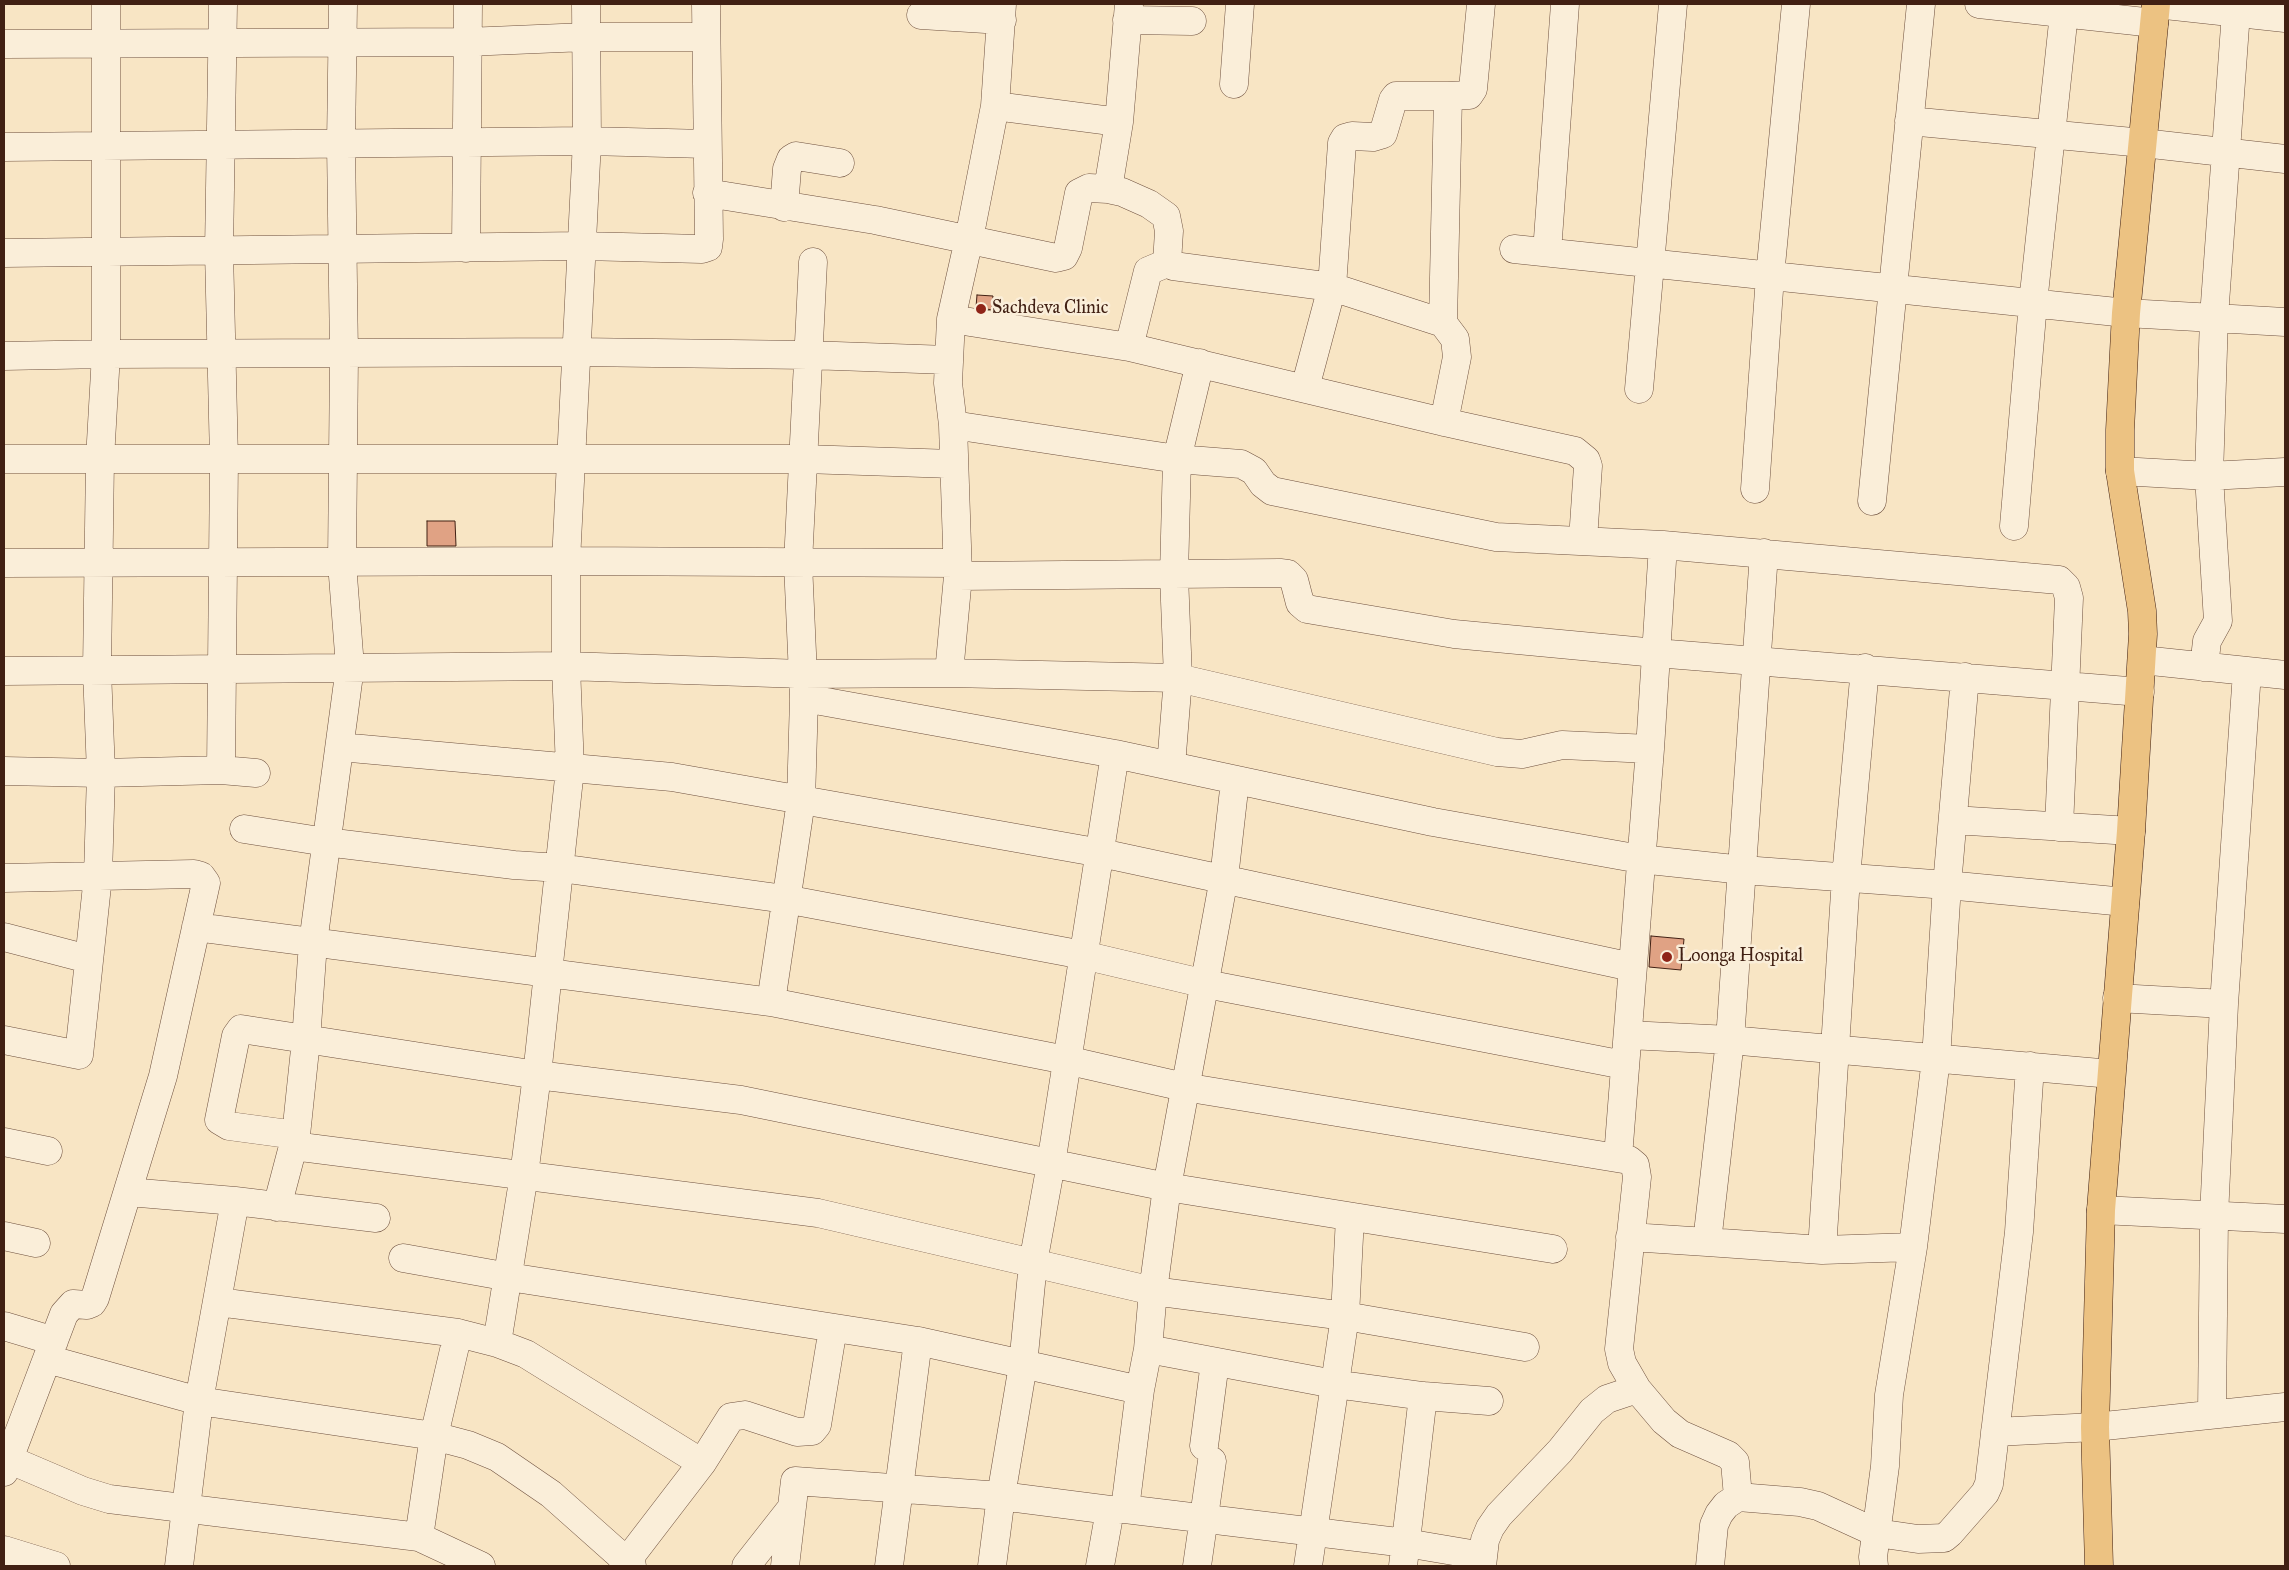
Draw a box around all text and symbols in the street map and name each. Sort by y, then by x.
place label: Sachdeva Clinic [992,298,1108,320]
marker: Sachdeva Clinic [974,302,988,316]
place label: Loonga Hospital [1678,946,1803,968]
marker: Loonga Hospital [1660,950,1674,964]

